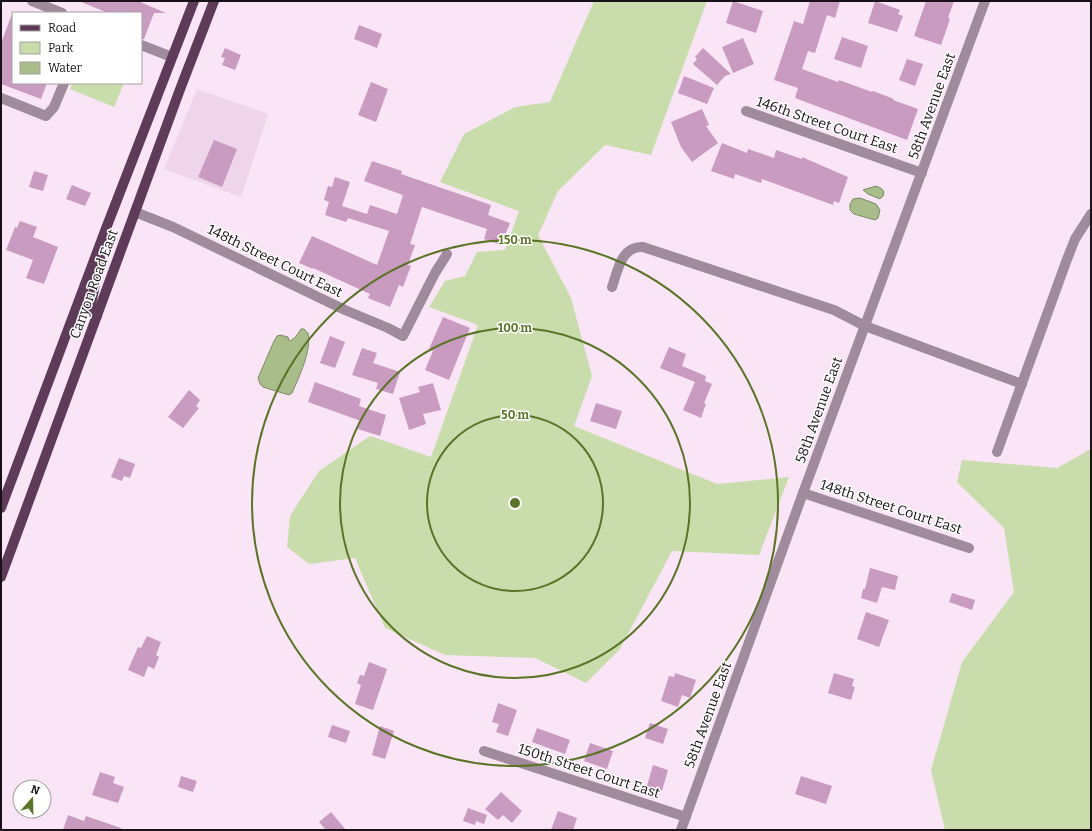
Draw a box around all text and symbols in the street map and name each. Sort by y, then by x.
legend [12,12,142,84]
text: Road [48,21,76,35]
text: Park [48,41,74,55]
street label: 58th Avenue East [905,50,959,162]
text: Water [48,61,83,75]
street label: 146th Street Court East [754,93,900,157]
street label: 148th Street Court East [205,221,345,301]
street label: Canyon Road East [66,227,122,341]
text: 150 m [499,233,532,247]
text: 100 m [498,321,533,335]
street label: 58th Avenue East [792,354,846,466]
text: 50 m [501,408,529,422]
street label: 148th Street Court East [818,476,964,538]
centre of rings [508,496,522,510]
street label: 58th Avenue East [681,659,735,771]
street label: 150th Street Court East [516,740,662,802]
north arrow [12,779,52,819]
text: N [29,783,42,798]

